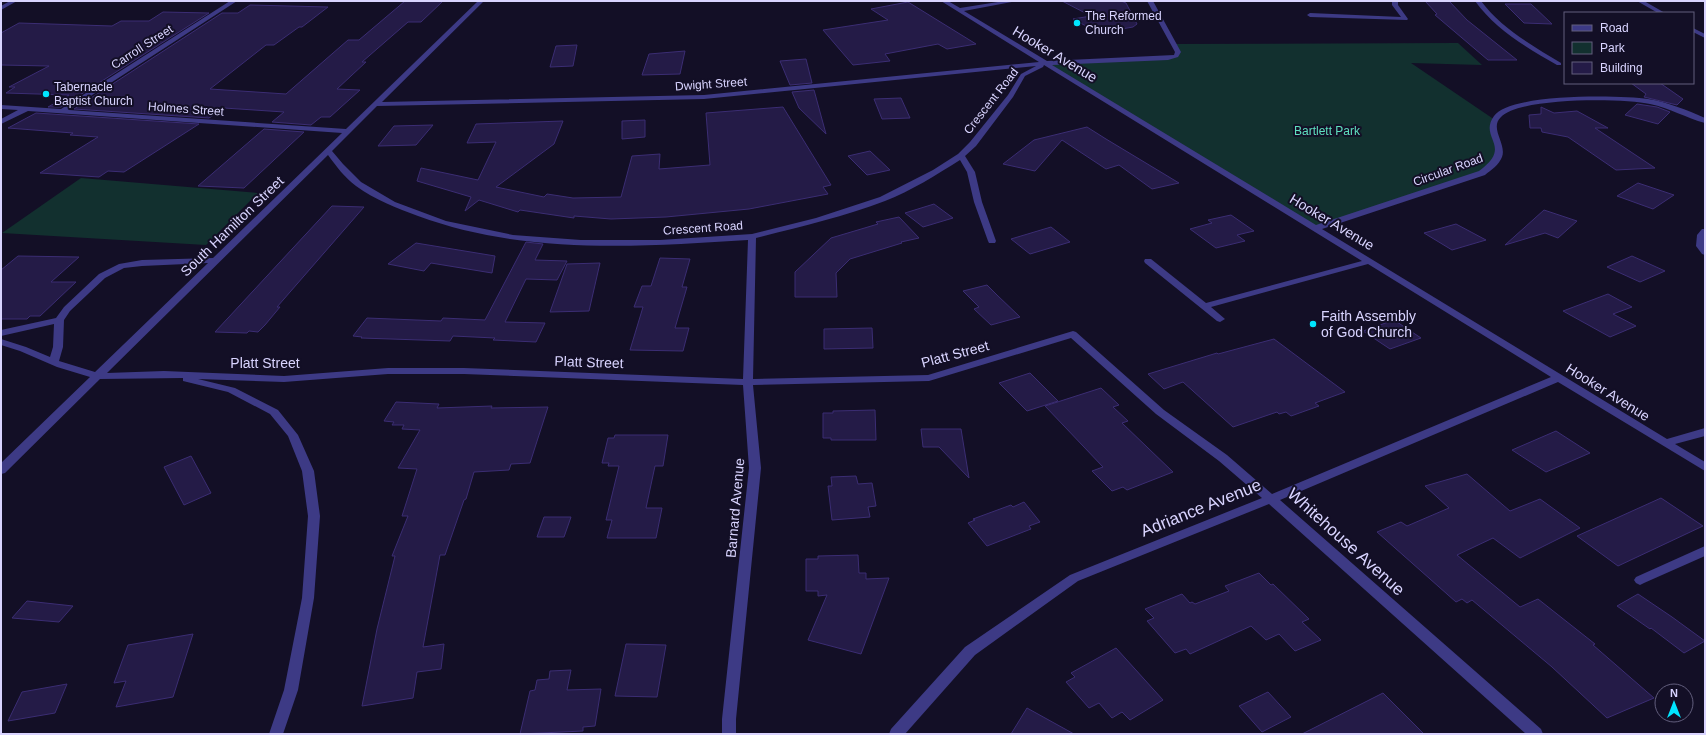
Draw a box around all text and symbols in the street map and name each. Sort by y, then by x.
place label: The Reformed Church [1085,9,1162,37]
legend [1564,12,1694,84]
marker: The Reformed Church [1072,18,1082,28]
text: Road [1600,21,1629,35]
street label: Carroll Street [109,22,176,72]
street label: Hooker Avenue [1010,23,1100,86]
text: Park [1600,41,1626,55]
text: Building [1600,61,1643,75]
street label: Crescent Road [961,65,1021,137]
street label: Dwight Street [675,74,748,93]
place label: Tabernacle Baptist Church [54,80,133,108]
marker: Tabernacle Baptist Church [41,89,51,99]
street label: Holmes Street [148,99,225,119]
park label: Bartlett Park [1294,124,1361,138]
street label: Circular Road [1411,151,1485,189]
street label: South Hamilton Street [177,173,287,279]
street label: Hooker Avenue [1287,191,1377,254]
street label: Crescent Road [663,218,743,238]
place label: Faith Assembly of God Church [1321,308,1416,340]
marker: Faith Assembly of God Church [1308,319,1318,329]
street label: Platt Street [919,337,991,371]
street label: Platt Street [554,353,624,371]
street label: Platt Street [230,355,300,371]
street label: Hooker Avenue [1563,360,1653,424]
street label: Barnard Avenue [723,457,747,559]
street label: Adriance Avenue [1138,475,1264,541]
street label: Whitehouse Avenue [1284,484,1408,600]
north arrow [1654,683,1694,723]
text: N [1670,687,1678,699]

